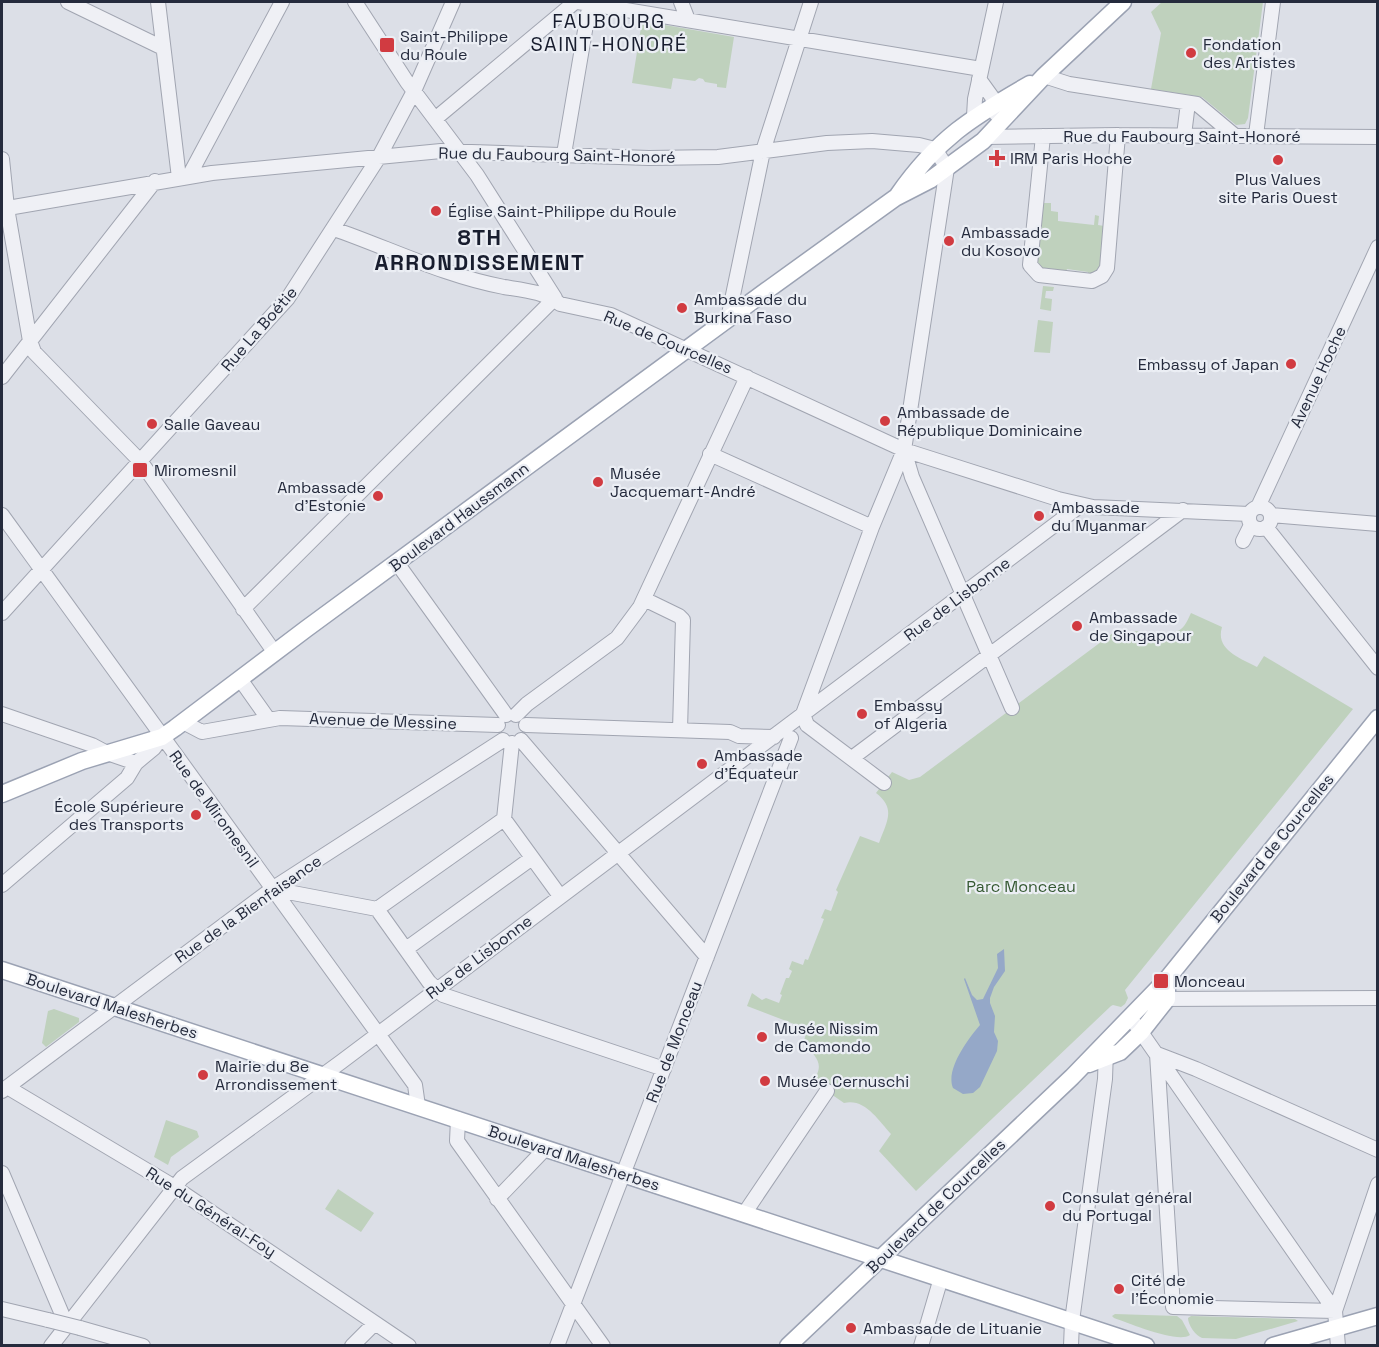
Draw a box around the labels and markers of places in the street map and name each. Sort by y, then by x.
place label: Saint-Philippe du Roule [400,26,508,65]
place label: Fondation des Artistes [1203,34,1296,73]
marker: Saint-Philippe du Roule [378,36,396,54]
marker: Fondation des Artistes [1184,46,1198,60]
place label: IRM Paris Hoche [1010,148,1132,169]
marker: IRM Paris Hoche [988,149,1006,167]
marker: Plus Values site Paris Ouest [1271,153,1285,167]
place label: Plus Values site Paris Ouest [1218,169,1338,208]
place label: Église Saint-Philippe du Roule [448,201,677,222]
marker: Église Saint-Philippe du Roule [429,204,443,218]
place label: Ambassade du Kosovo [961,222,1050,261]
marker: Ambassade du Kosovo [942,234,956,248]
place label: Ambassade du Burkina Faso [694,289,807,328]
marker: Ambassade du Burkina Faso [675,301,689,315]
place label: Embassy of Japan [1138,354,1279,375]
marker: Embassy of Japan [1284,357,1298,371]
place label: Ambassade de République Dominicaine [897,402,1082,441]
place label: Salle Gaveau [164,414,260,435]
marker: Ambassade de République Dominicaine [878,414,892,428]
marker: Salle Gaveau [145,417,159,431]
place label: Miromesnil [154,460,237,481]
marker: Miromesnil [131,461,149,479]
place label: Musée Jacquemart-André [610,463,756,502]
marker: Musée Jacquemart-André [591,475,605,489]
place label: Ambassade d'Estonie [277,477,366,516]
marker: Ambassade d'Estonie [371,489,385,503]
place label: Ambassade du Myanmar [1051,497,1147,536]
marker: Ambassade du Myanmar [1032,509,1046,523]
place label: Ambassade de Singapour [1089,607,1192,646]
marker: Ambassade de Singapour [1070,619,1084,633]
place label: Embassy of Algeria [874,695,947,734]
marker: Embassy of Algeria [855,707,869,721]
place label: Ambassade d'Équateur [714,745,803,784]
marker: Ambassade d'Équateur [695,757,709,771]
place label: École Supérieure des Transports [54,796,184,835]
marker: École Supérieure des Transports [189,808,203,822]
place label: Monceau [1174,971,1245,992]
marker: Monceau [1152,972,1170,990]
place label: Musée Nissim de Camondo [774,1018,878,1057]
marker: Musée Nissim de Camondo [755,1030,769,1044]
place label: Mairie du 8e Arrondissement [215,1056,337,1095]
marker: Mairie du 8e Arrondissement [196,1068,210,1082]
place label: Musée Cernuschi [777,1071,909,1092]
marker: Musée Cernuschi [758,1074,772,1088]
place label: Consulat général du Portugal [1062,1187,1192,1226]
marker: Consulat général du Portugal [1043,1199,1057,1213]
place label: Cité de l'Économie [1131,1270,1214,1309]
marker: Cité de l'Économie [1112,1282,1126,1296]
place label: Ambassade de Lituanie [863,1318,1042,1339]
marker: Ambassade de Lituanie [844,1321,858,1335]

